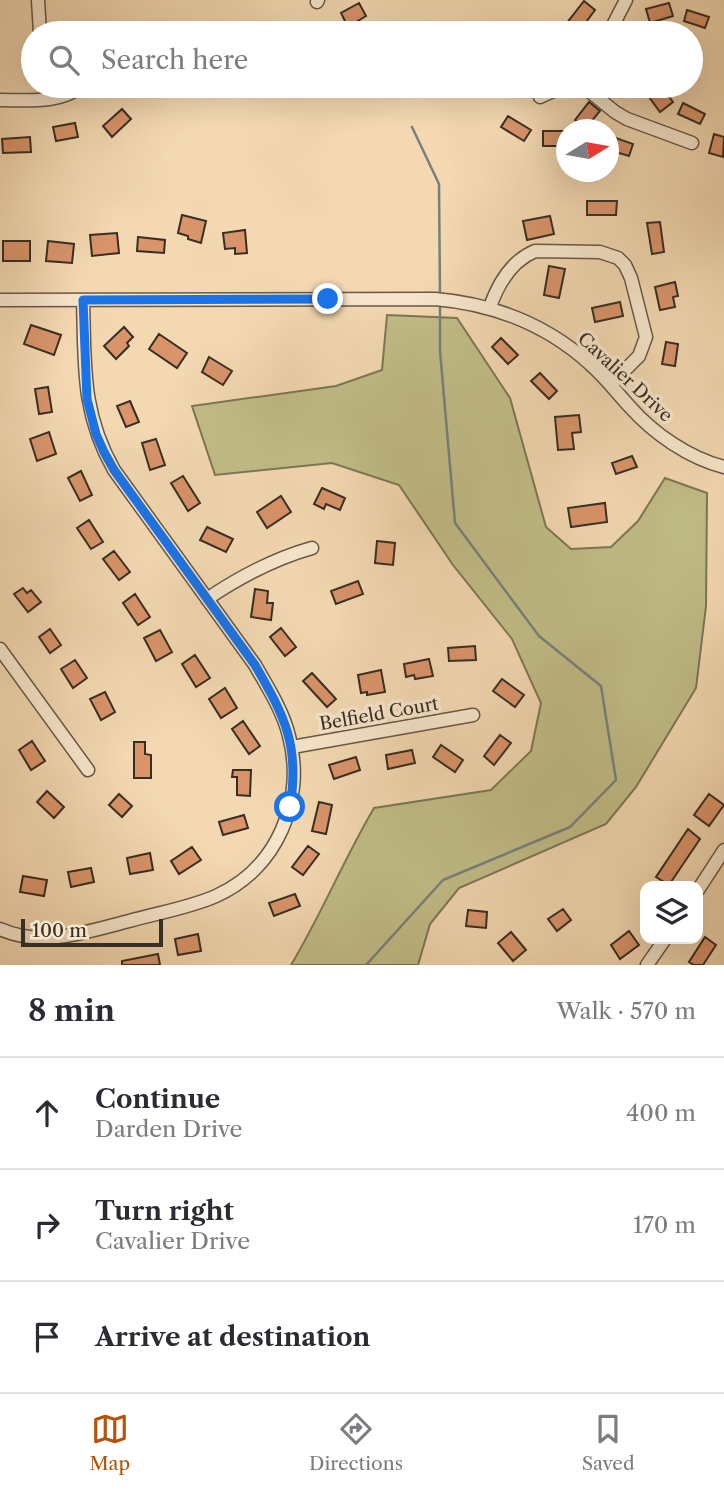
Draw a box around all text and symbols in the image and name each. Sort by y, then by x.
search box [21,21,703,98]
icon: search [45,41,83,79]
text: Search here [101,44,248,76]
north arrow [556,119,619,182]
route end [312,283,343,314]
street label: Cavalier Drive [573,328,677,426]
street label: Belfield Court [318,693,441,735]
route start [274,791,305,822]
map controls [640,881,703,944]
button: layers [640,881,703,944]
scale bar [21,916,163,948]
text: 100 m [32,919,87,942]
text: 8 min [28,992,115,1029]
text: Walk · 570 m [556,997,696,1025]
text: Continue [95,1083,220,1115]
icon: ahead [28,1094,66,1132]
text: 400 m [626,1099,696,1127]
text: Darden Drive [95,1115,242,1143]
text: Turn right [95,1195,234,1227]
icon: right [28,1206,66,1244]
text: 170 m [633,1211,696,1239]
text: Cavalier Drive [95,1227,250,1255]
icon: arrive [28,1318,66,1356]
text: Arrive at destination [95,1321,370,1353]
tab: Map [89,1410,130,1475]
tab: Directions [309,1410,403,1475]
tab: Saved [582,1410,635,1475]

